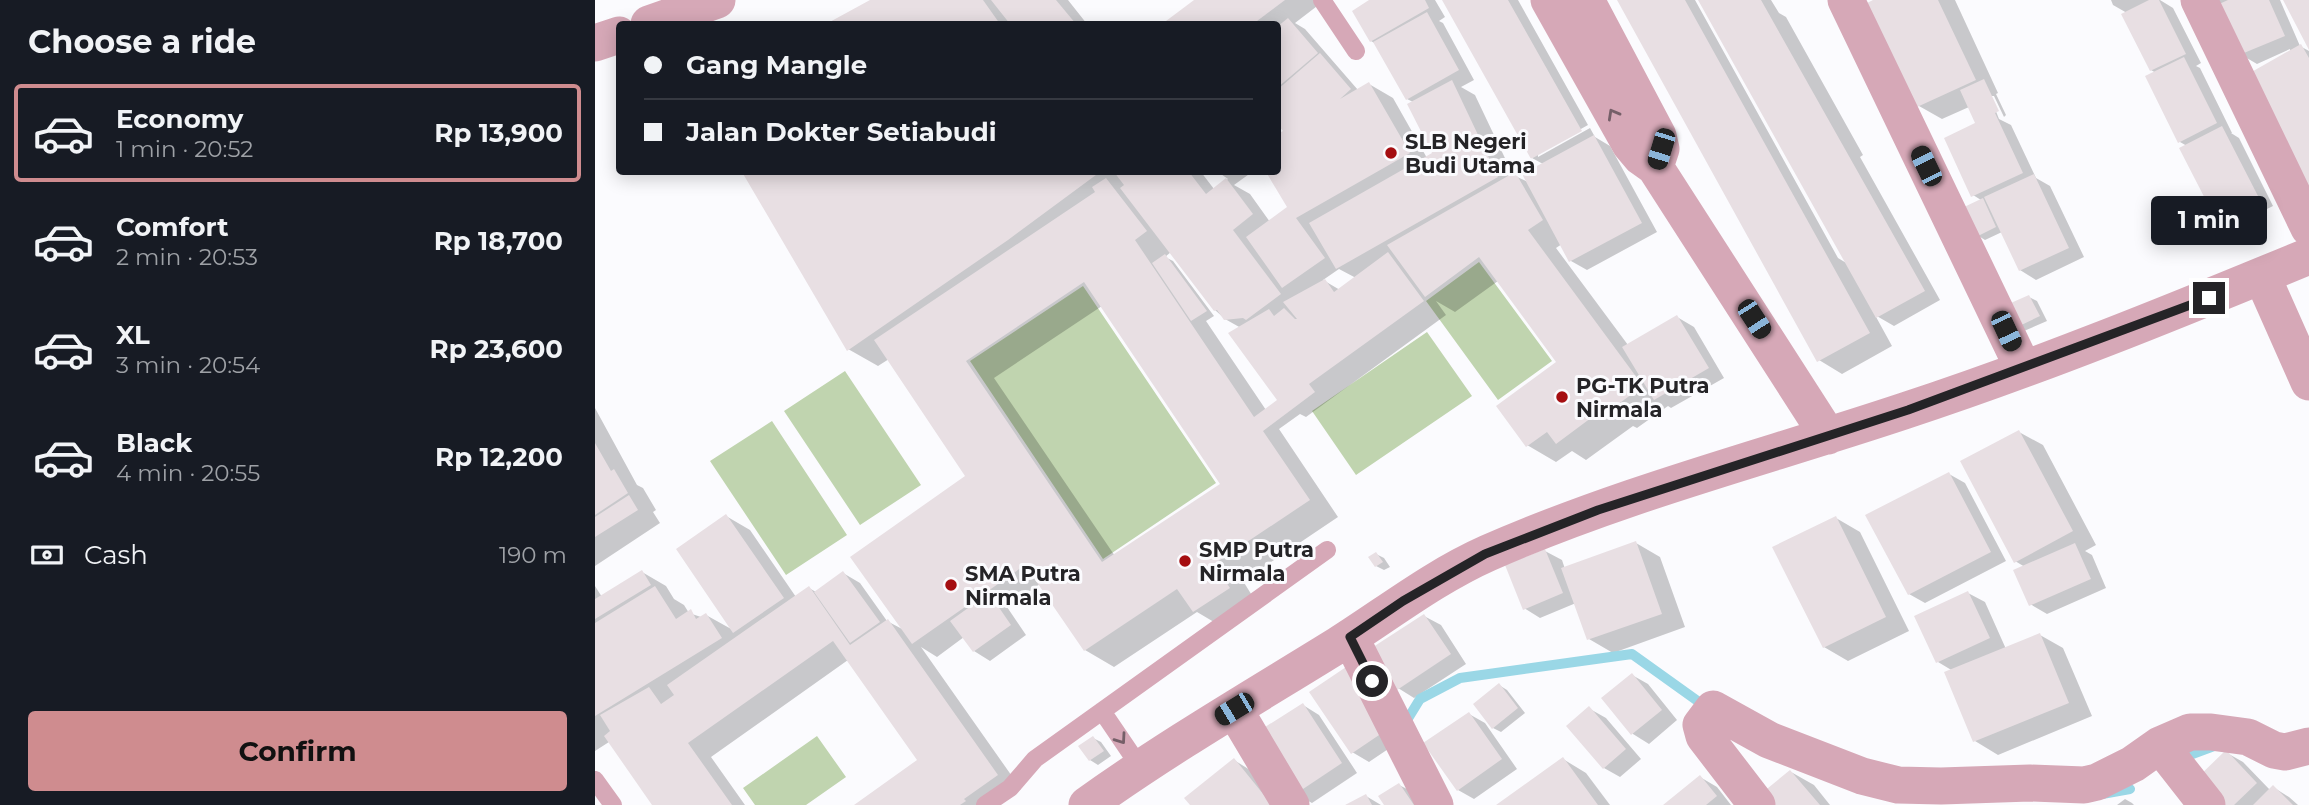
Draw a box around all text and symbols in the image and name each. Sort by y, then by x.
text: Choose a ride [28,22,256,61]
text: Gang Mangle [686,49,867,81]
icon: car [32,102,95,165]
text: Economy [116,103,243,135]
one-way arrow [1608,109,1621,121]
text: Jalan Dokter Setiabudi [686,116,996,148]
text: Rp 13,900 [434,117,563,149]
car [1645,126,1678,172]
place label: SLB Negeri Budi Utama [1405,129,1536,178]
text: 1 min · 20:52 [116,135,253,163]
car [1908,143,1945,189]
marker: SLB Negeri Budi Utama [1383,145,1399,161]
callout: 1 min [2151,196,2267,246]
text: 1 min [2178,206,2240,234]
icon: car [32,210,95,273]
text: Comfort [116,211,228,243]
text: Rp 18,700 [434,225,563,257]
text: 2 min · 20:53 [116,243,258,271]
route end [2193,282,2225,314]
car [1734,296,1775,342]
car [1988,308,2025,354]
icon: car [32,318,95,381]
text: XL [116,319,150,351]
text: Rp 23,600 [430,333,563,365]
text: 3 min · 20:54 [116,351,260,379]
place label: PG-TK Putra Nirmala [1576,373,1710,422]
marker: PG-TK Putra Nirmala [1554,389,1570,405]
icon: car [32,426,95,489]
text: Black [116,427,192,459]
text: Rp 12,200 [435,441,563,473]
text: 4 min · 20:55 [116,459,260,487]
icon: cash [28,536,66,574]
place label: SMP Putra Nirmala [1199,537,1314,586]
text: Cash [84,539,148,571]
text: 190 m [499,541,567,569]
marker: SMP Putra Nirmala [1177,553,1193,569]
place label: SMA Putra Nirmala [965,561,1081,610]
marker: SMA Putra Nirmala [943,577,959,593]
route start [1356,665,1388,697]
car [1211,689,1258,729]
button: Confirm [28,711,567,791]
one-way arrow [1113,731,1125,744]

